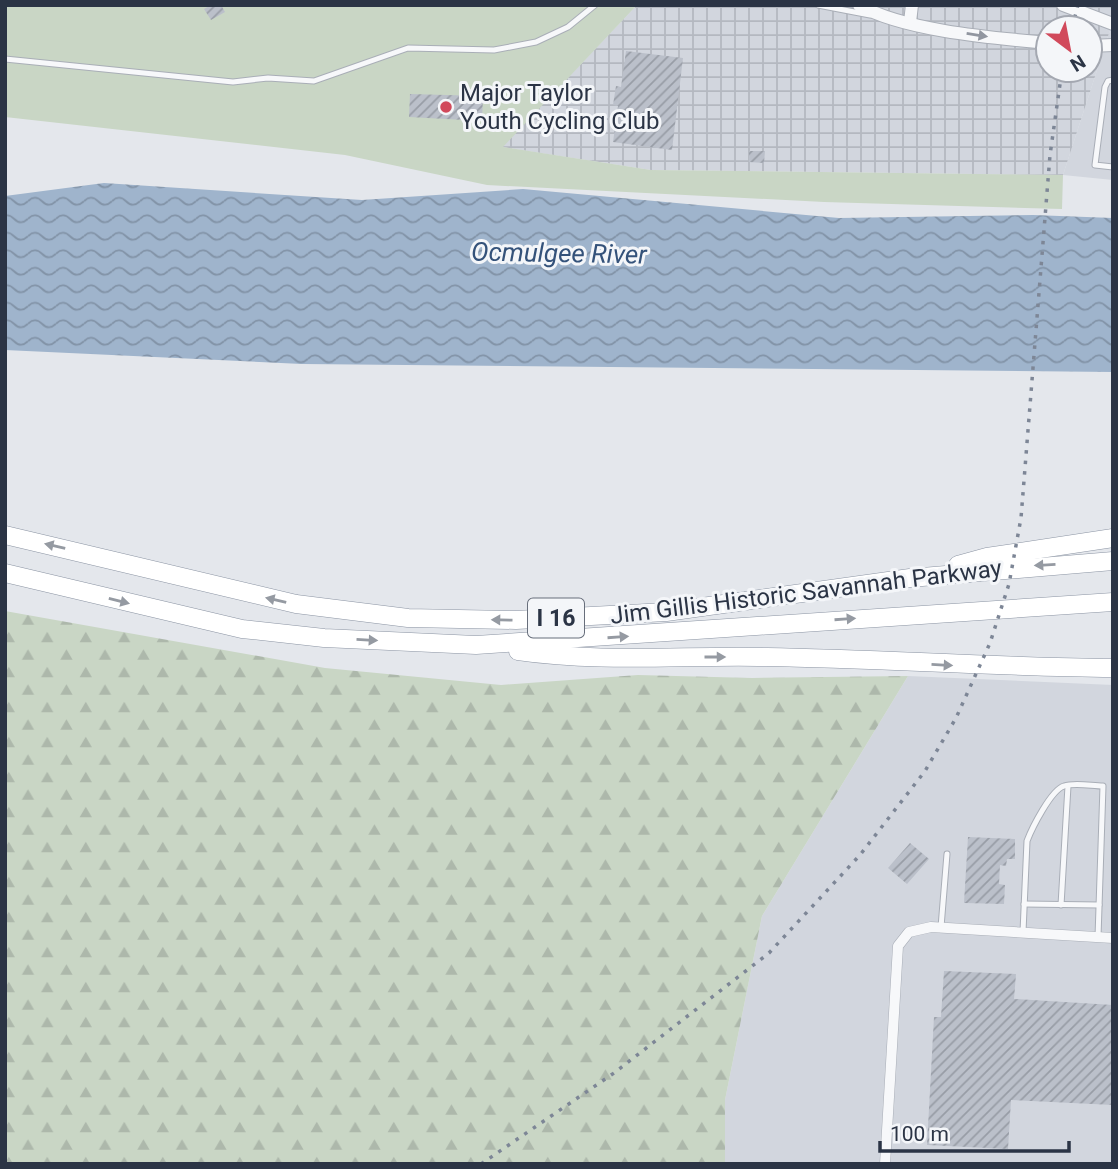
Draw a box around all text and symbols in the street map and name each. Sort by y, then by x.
north arrow [1034,14,1104,84]
one-way arrow [966,30,988,41]
text: N [1066,50,1090,76]
place label: Major Taylor Youth Cycling Club [460,79,660,135]
marker: Major Taylor Youth Cycling Club [438,99,454,115]
water label: Ocmulgee River [471,236,649,270]
one-way arrow [44,540,66,551]
street label: Jim Gillis Historic Savannah Parkway [609,554,1004,630]
one-way arrow [1033,560,1055,571]
one-way arrow [265,594,287,605]
one-way arrow [108,596,130,607]
road number: I 16 [528,598,584,638]
one-way arrow [834,613,856,624]
one-way arrow [491,614,513,625]
one-way arrow [607,631,629,642]
one-way arrow [357,635,379,646]
one-way arrow [704,651,726,662]
one-way arrow [932,660,954,671]
scale bar [880,1110,1069,1154]
text: 100 m [890,1122,949,1146]

